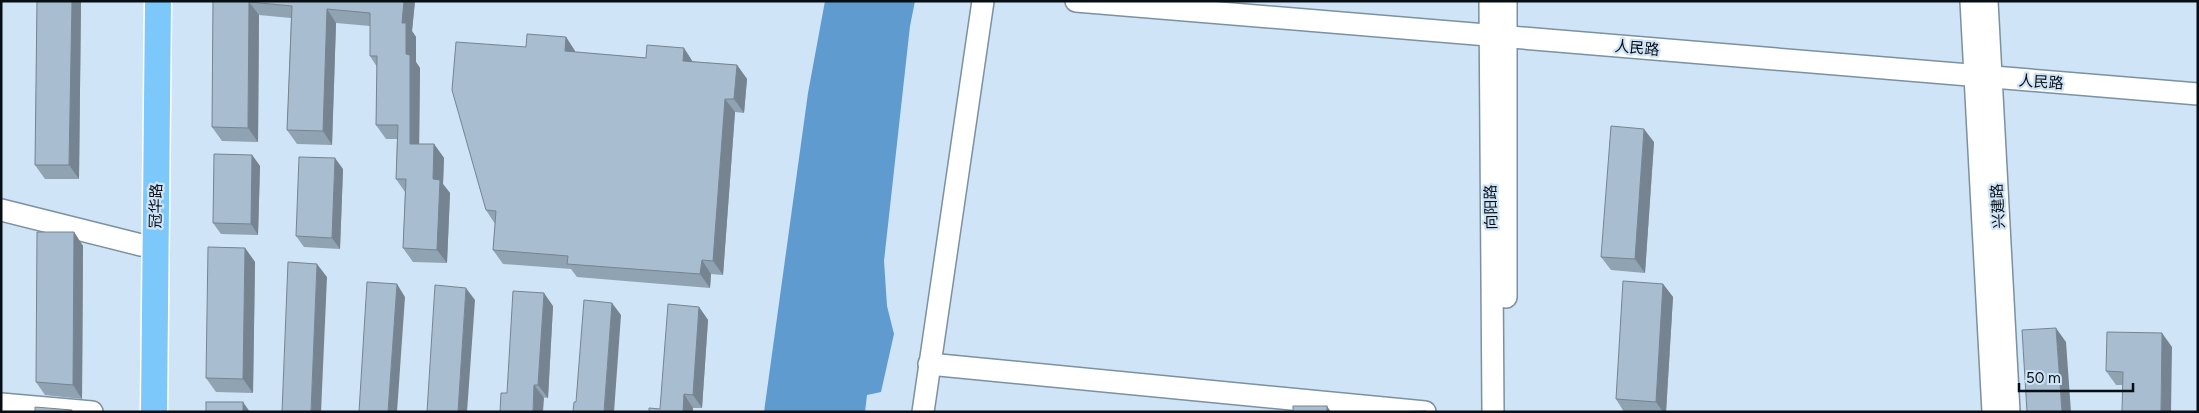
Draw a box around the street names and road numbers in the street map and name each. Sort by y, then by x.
street label: 人民路 [1614,37,1660,59]
street label: 人民路 [2018,71,2064,93]
street label: 冠华路 [147,183,165,229]
street label: 兴建路 [1988,183,2008,229]
street label: 向阳路 [1482,184,1500,230]

